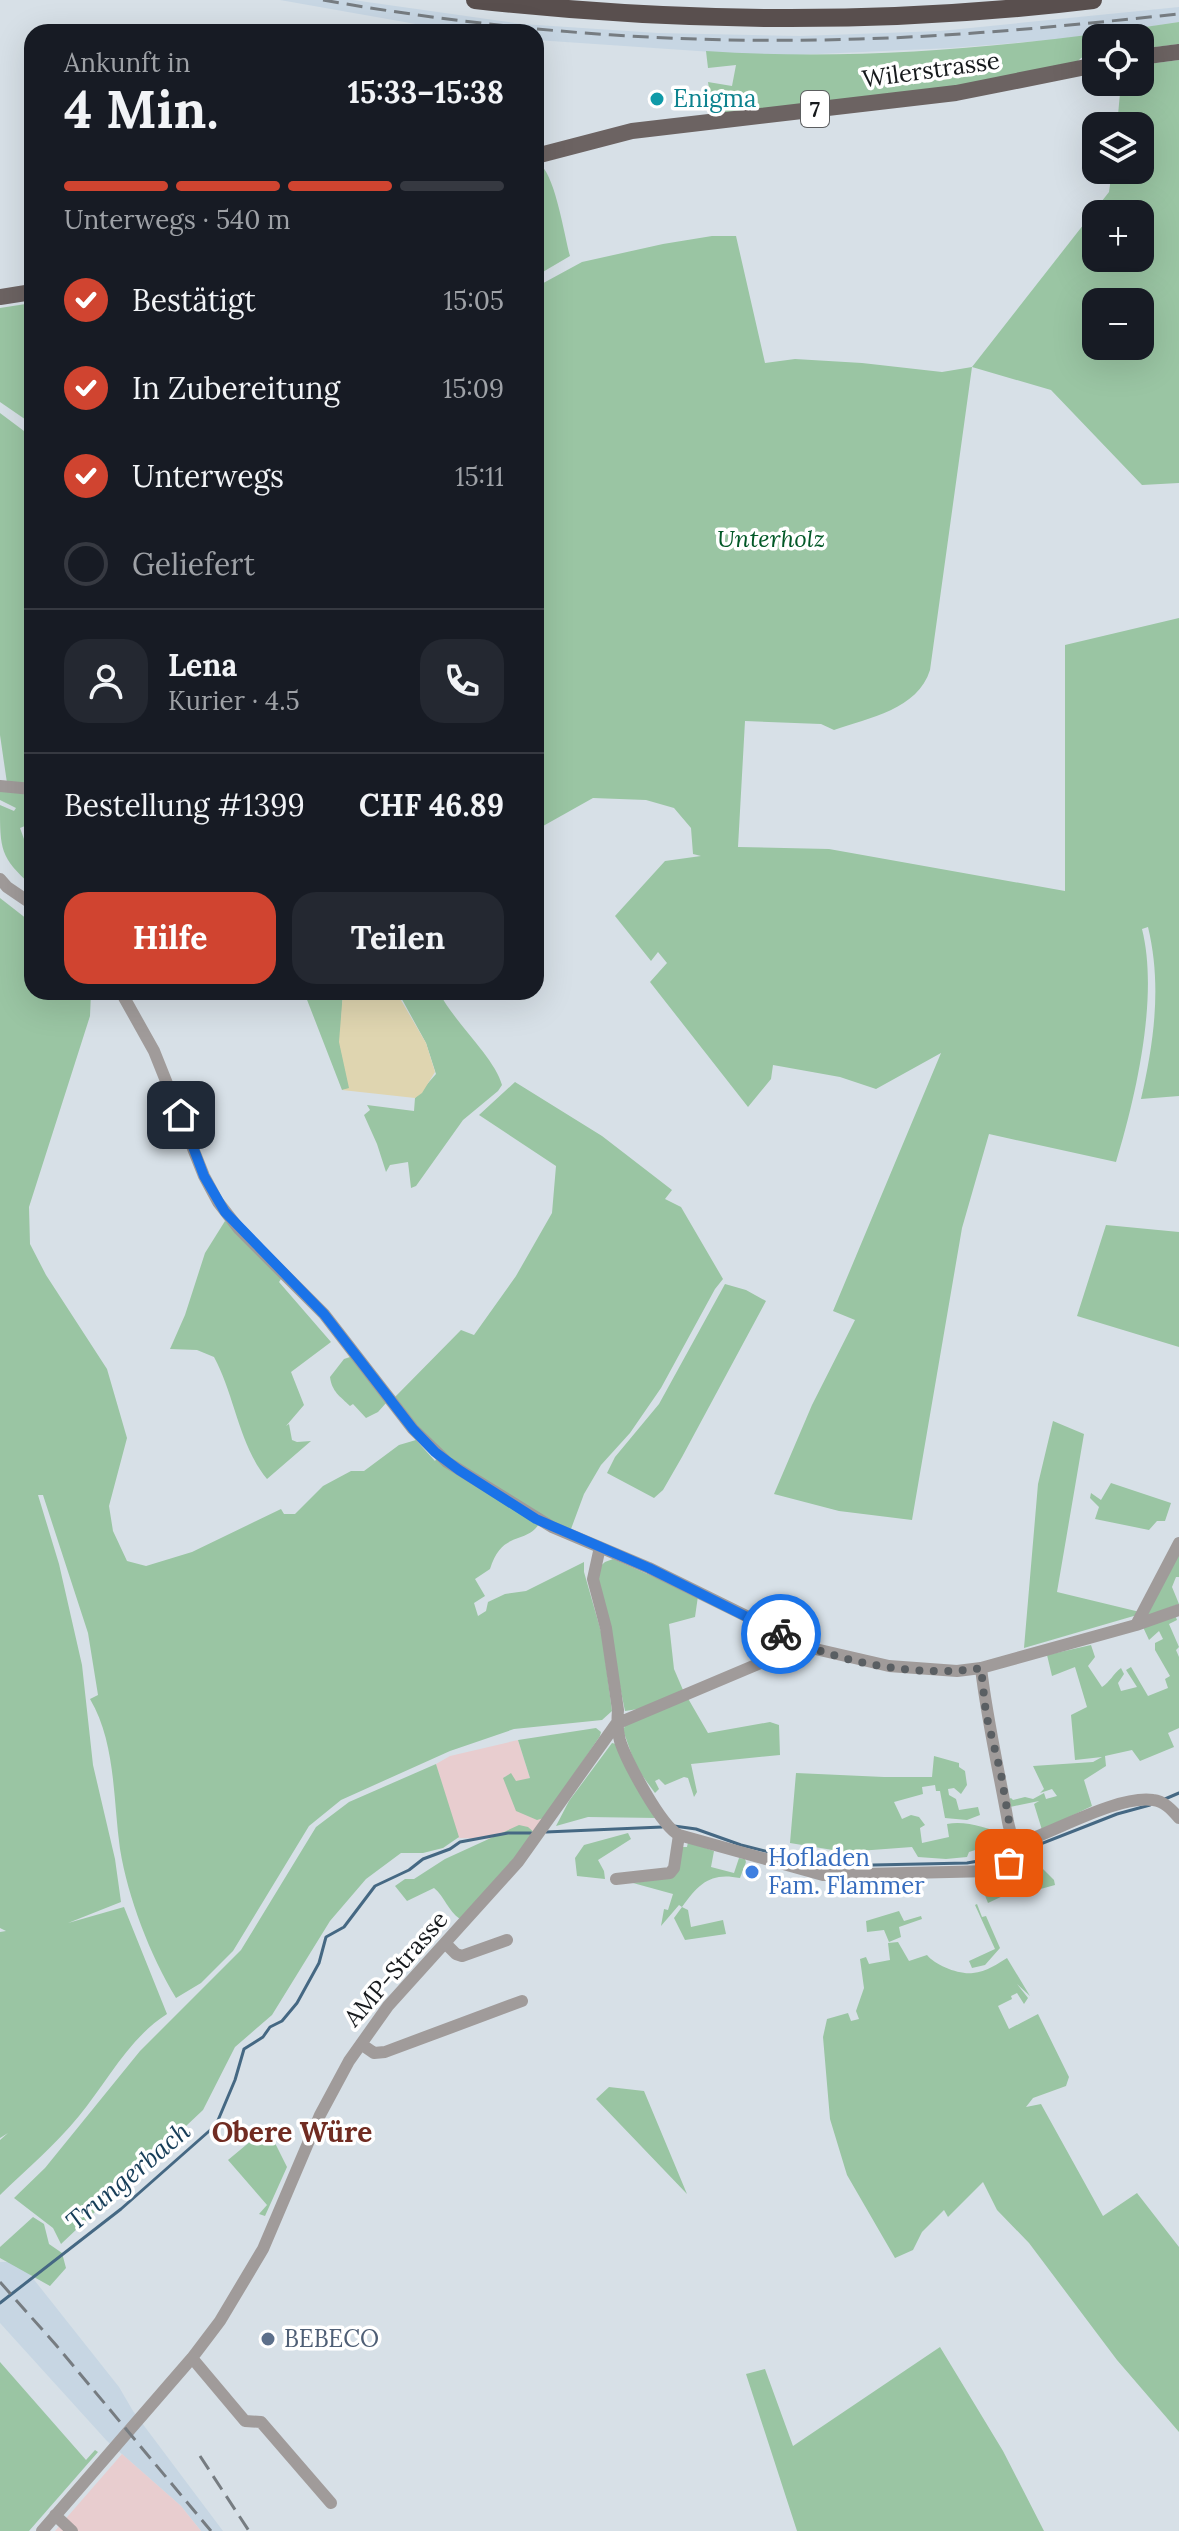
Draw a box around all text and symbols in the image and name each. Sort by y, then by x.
map controls [1082,24,1154,360]
button: locate [1082,24,1154,96]
street label: Wilerstrasse [860,45,1002,94]
text: Ankunft in [64,46,190,79]
text: 15:33–15:38 [348,73,504,111]
text: 4 Min. [64,76,219,142]
place label: Enigma [673,83,756,114]
marker: Enigma [648,90,666,108]
road number: 7 [801,91,829,127]
button: layers [1082,112,1154,184]
button: + [1082,200,1154,272]
text: Unterwegs · 540 m [64,203,290,236]
icon: check [64,278,108,322]
text: Bestätigt [132,281,256,319]
text: 15:05 [444,284,504,317]
button: − [1082,288,1154,360]
icon: check [64,366,108,410]
text: In Zubereitung [132,369,340,407]
text: 15:09 [443,372,504,405]
icon: check [64,454,108,498]
text: Unterwegs [132,457,284,495]
text: 15:11 [455,460,504,493]
park label: Unterholz [717,523,825,554]
text: Geliefert [132,545,255,583]
button: person [64,639,148,723]
button: phone [420,639,504,723]
text: Lena [168,646,237,684]
text: Kurier · 4.5 [168,684,300,717]
text: Bestellung #1399 [64,786,305,824]
text: CHF 46.89 [359,786,504,824]
button: Hilfe [64,892,276,984]
button: Teilen [292,892,504,984]
pin [147,1081,215,1149]
icon: home [159,1093,203,1137]
courier [741,1594,821,1674]
icon: bike [759,1612,803,1656]
pin [975,1829,1043,1897]
icon: bag [987,1841,1031,1885]
place label: Hofladen Fam. Flammer [768,1842,925,1901]
marker: Hofladen Fam. Flammer [743,1863,761,1881]
street label: AMP-Strasse [336,1904,454,2034]
water label: Trungerbach [59,2114,197,2237]
district label: Obere Würe [212,2114,372,2150]
place label: BEBECO [284,2323,379,2354]
marker: BEBECO [259,2330,277,2348]

